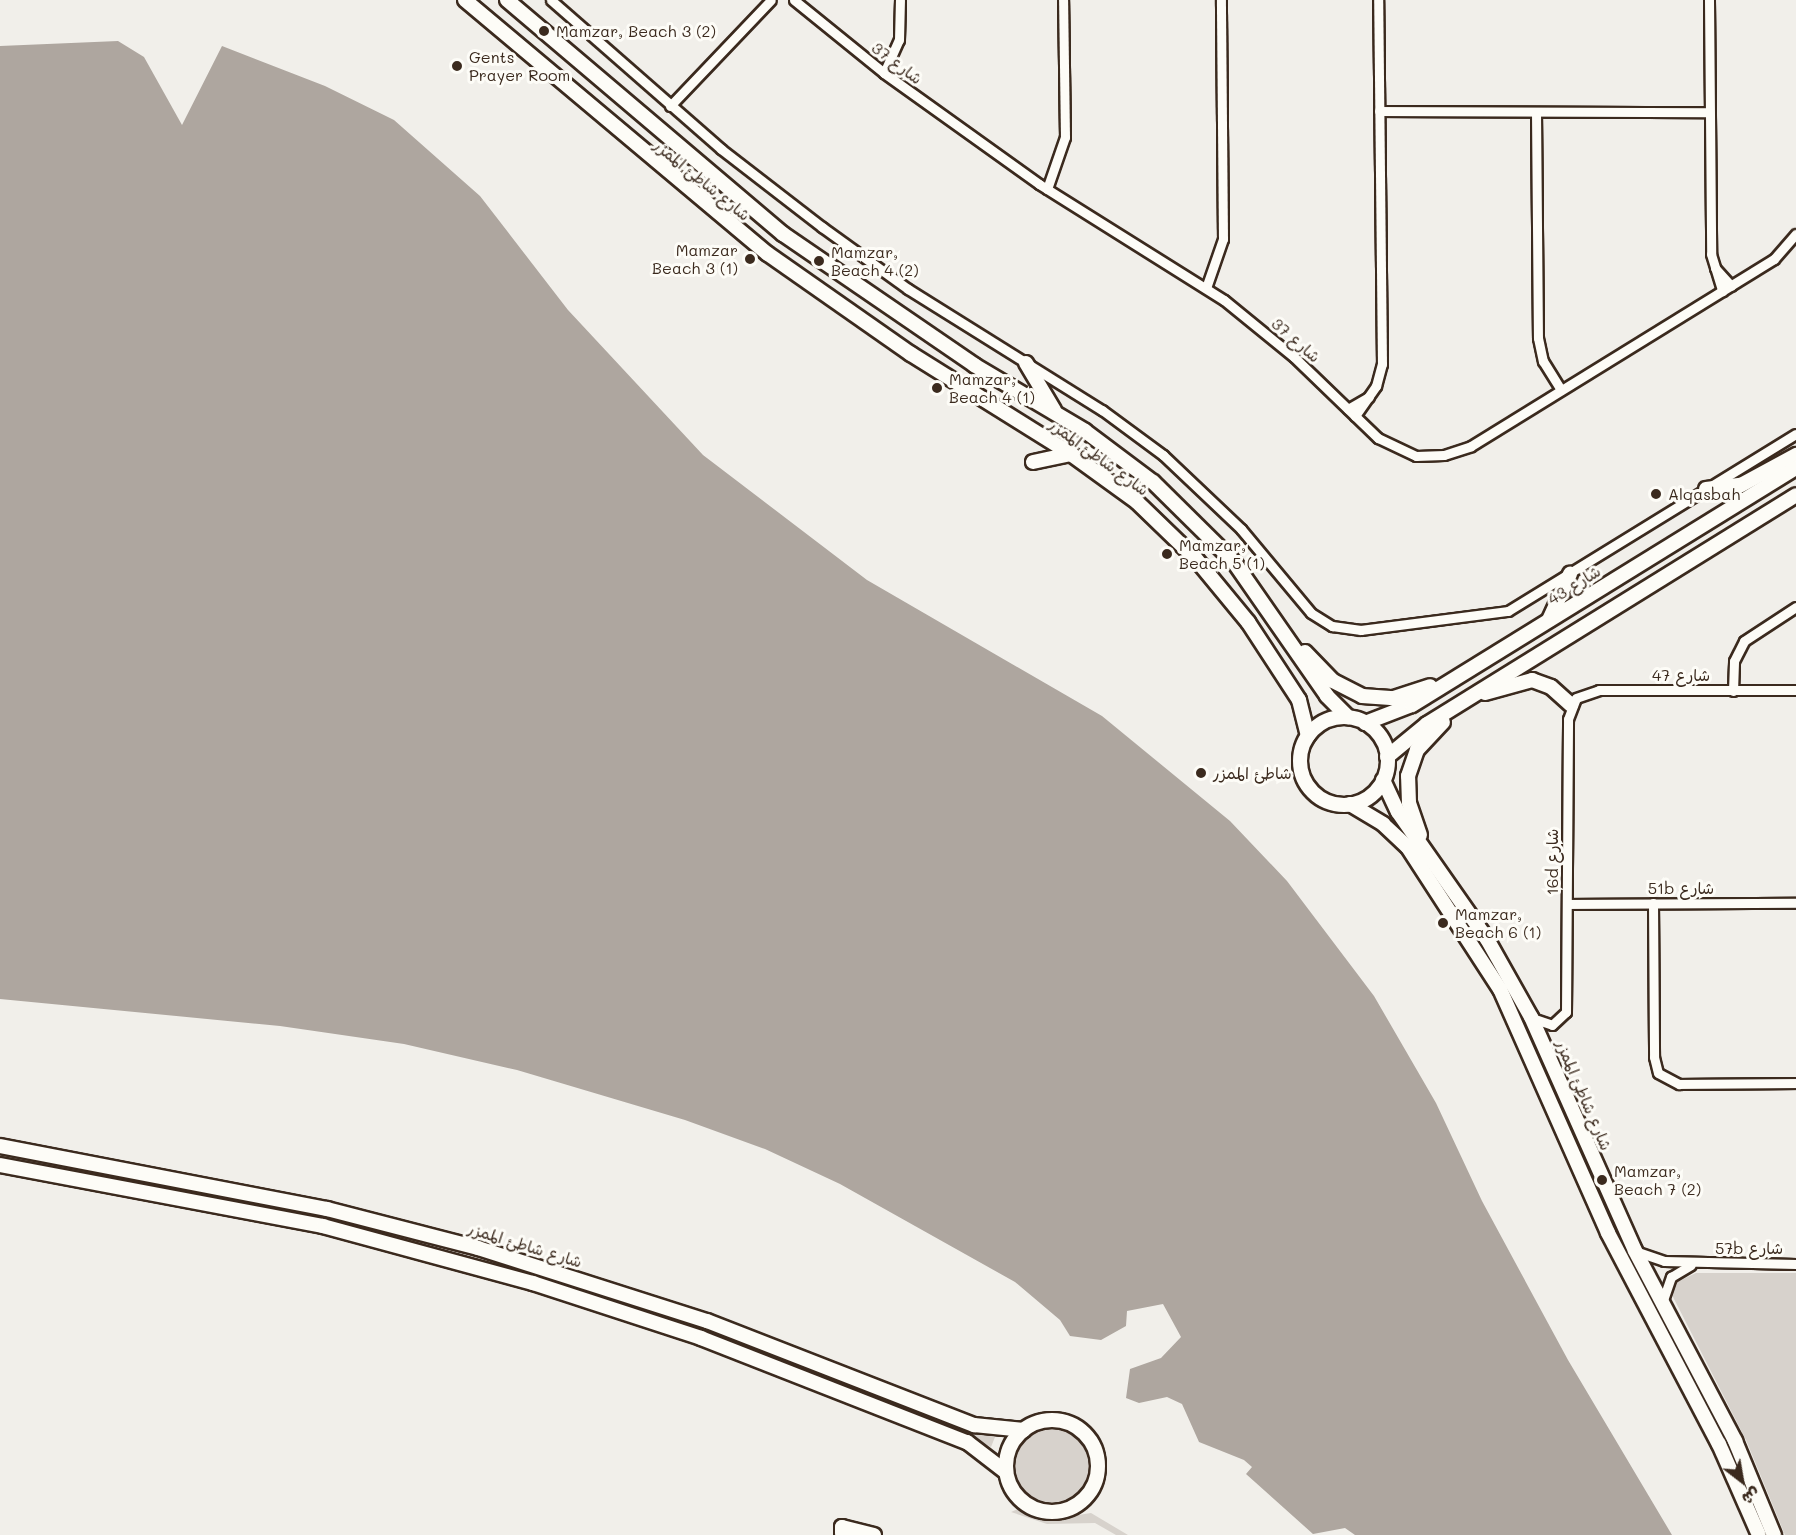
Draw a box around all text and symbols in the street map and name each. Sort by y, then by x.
place label: Mamzar, Beach 3 (2) [556,21,716,41]
marker: Mamzar, Beach 3 (2) [537,24,551,38]
street label: شارع 37 [868,38,926,88]
place label: Gents Prayer Room [469,47,570,85]
marker: Gents Prayer Room [450,59,464,73]
street label: شارع شاطئ الممزر [650,135,754,225]
place label: Mamzar Beach 3 (1) [652,240,738,278]
place label: Mamzar, Beach 4 (2) [831,242,919,280]
marker: Mamzar Beach 3 (1) [743,252,757,266]
marker: Mamzar, Beach 4 (2) [812,254,826,268]
street label: شارع 37 [1268,314,1324,366]
place label: Mamzar, Beach 4 (1) [949,369,1035,407]
marker: Mamzar, Beach 4 (1) [930,381,944,395]
street label: شارع شاطئ الممزر [1045,414,1153,500]
place label: Alqasbah [1668,484,1740,504]
marker: Alqasbah [1649,487,1663,501]
place label: Mamzar, Beach 5 (1) [1179,535,1265,573]
marker: Mamzar, Beach 5 (1) [1160,547,1174,561]
street label: شارع 43 [1544,561,1604,609]
street label: شارع 47 [1652,665,1710,685]
place label: شاطئ الممزر [1213,763,1292,783]
marker: شاطئ الممزر [1194,766,1208,780]
street label: 16d شارع [1542,829,1562,895]
street label: 51b شارع [1648,878,1714,898]
place label: Mamzar, Beach 6 (1) [1455,904,1541,942]
marker: Mamzar, Beach 6 (1) [1436,916,1450,930]
street label: شارع شاطئ الممزر [1552,1037,1616,1153]
place label: Mamzar, Beach 7 (2) [1614,1161,1701,1199]
marker: Mamzar, Beach 7 (2) [1595,1173,1609,1187]
street label: شارع شاطئ الممزر [466,1218,584,1272]
street label: 57b شارع [1715,1238,1783,1258]
north arrow [1712,1451,1772,1511]
text: ش [1739,1483,1764,1510]

